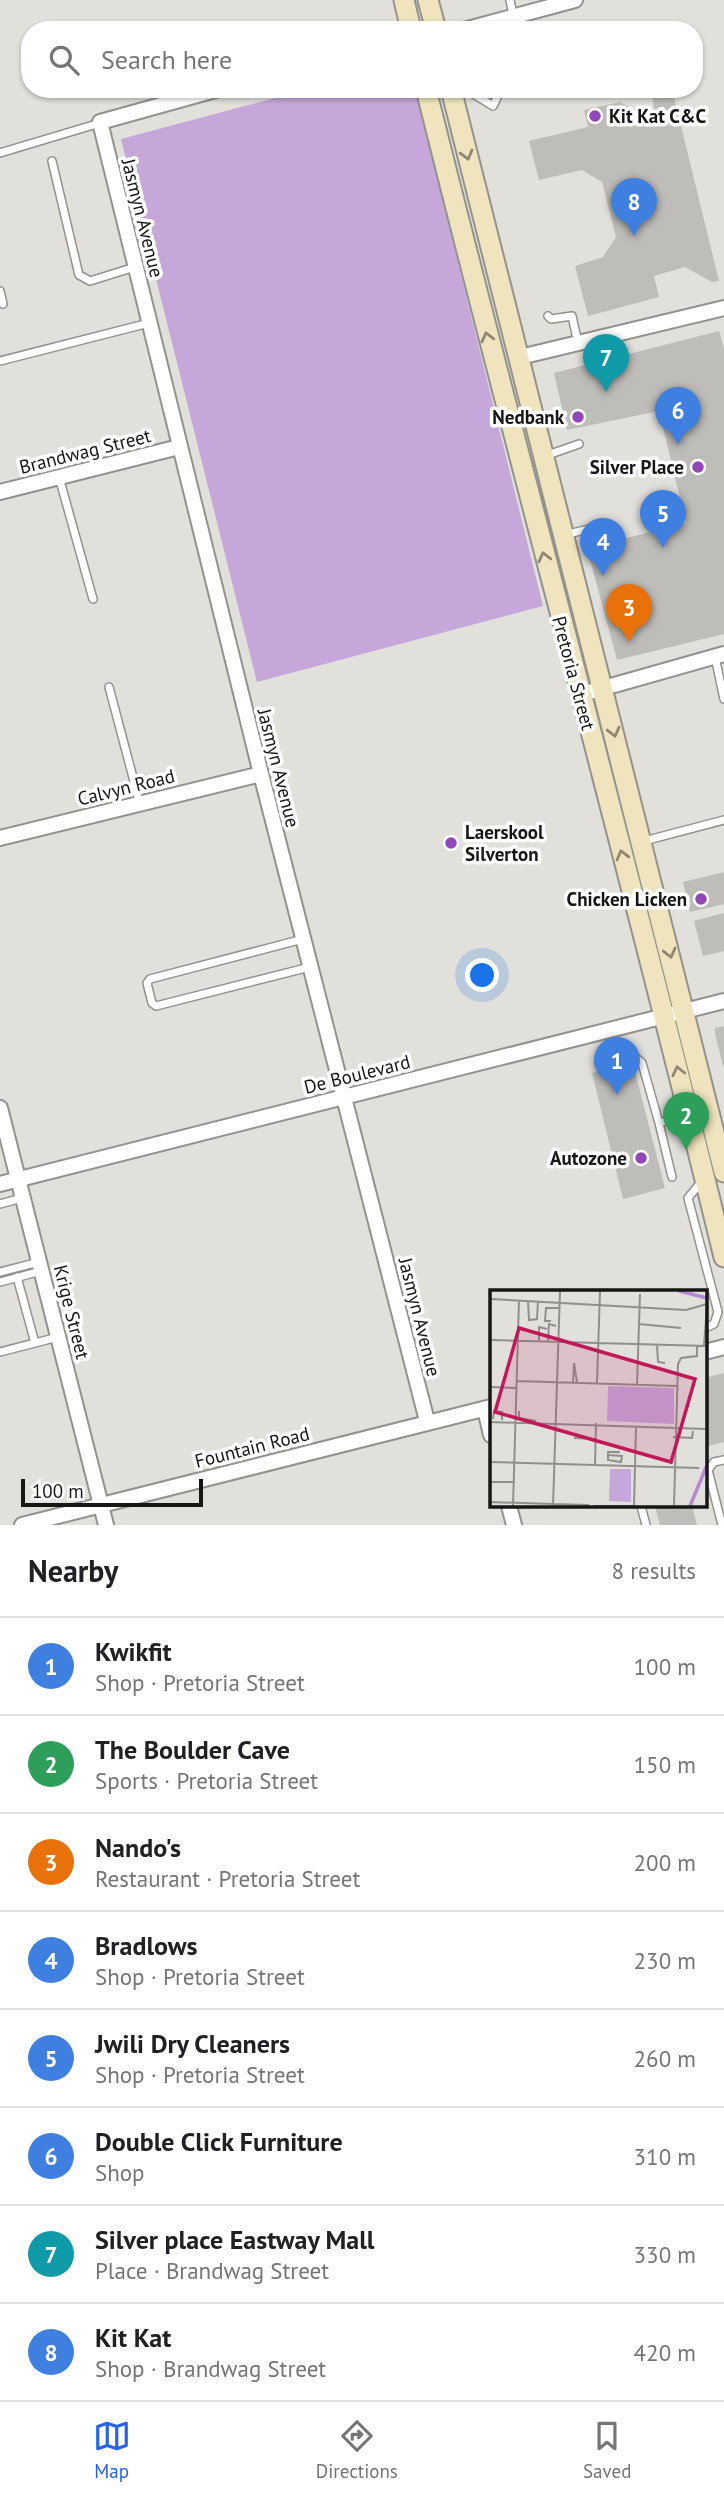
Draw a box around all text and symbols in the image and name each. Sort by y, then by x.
search box [21,21,703,98]
icon: search [45,41,83,79]
text: Search here [101,43,232,76]
place label: Kit Kat C&C [609,104,706,128]
marker: Kit Kat C&C [587,108,603,124]
one-way arrow [459,149,473,161]
street label: Jasmyn Avenue [116,155,169,280]
pin: 8 [611,178,657,236]
one-way arrow [481,331,496,343]
pin: 7 [583,334,629,392]
pin: 6 [655,387,701,445]
place label: Nedbank [492,405,565,429]
marker: Nedbank [570,409,586,425]
street label: Brandwag Street [17,423,154,479]
place label: Silver Place [590,455,684,479]
marker: Silver Place [690,459,706,475]
pin: 5 [640,490,686,548]
pin: 4 [580,518,626,576]
one-way arrow [538,551,552,563]
pin: 3 [606,584,652,642]
street label: Pretoria Street [547,613,601,733]
street label: Jasmyn Avenue [252,705,305,830]
one-way arrow [606,726,620,738]
street label: Calvyn Road [75,763,177,811]
place label: Laerskool Silverton [465,820,544,866]
marker: Laerskool Silverton [443,835,459,851]
one-way arrow [616,849,630,861]
place label: Chicken Licken [567,887,687,911]
marker: Chicken Licken [693,891,709,907]
one-way arrow [662,947,676,959]
your location [465,958,499,992]
pin: 1 [594,1037,640,1095]
street label: De Boulevard [301,1049,413,1099]
one-way arrow [672,1065,687,1077]
pin: 2 [663,1092,709,1150]
place label: Autozone [550,1146,627,1170]
marker: Autozone [633,1150,649,1166]
street label: Jasmyn Avenue [393,1254,446,1379]
street label: Krige Street [49,1262,95,1362]
inset map [490,1290,706,1507]
street label: Fountain Road [192,1421,312,1473]
scale bar [21,1476,203,1508]
text: 100 m [32,1479,84,1503]
text: Nearby [28,1551,118,1590]
text: 8 results [612,1556,696,1585]
text: Kwikfit [95,1635,172,1668]
text: 1 [44,1652,58,1681]
text: 100 m [634,1652,696,1681]
text: Shop · Pretoria Street [95,1668,305,1697]
text: The Boulder Cave [95,1733,290,1766]
text: 2 [44,1750,58,1779]
text: 150 m [634,1750,696,1779]
text: Sports · Pretoria Street [95,1766,318,1795]
text: Nando's [95,1831,181,1864]
text: 3 [44,1848,58,1877]
text: 200 m [634,1848,696,1877]
text: Restaurant · Pretoria Street [95,1864,360,1893]
text: Bradlows [95,1929,198,1962]
text: 4 [44,1946,58,1975]
text: 230 m [634,1946,696,1975]
text: Shop · Pretoria Street [95,1962,305,1991]
text: Jwili Dry Cleaners [95,2027,290,2060]
text: 5 [44,2044,58,2073]
text: 260 m [634,2044,696,2073]
text: Shop · Pretoria Street [95,2060,305,2089]
text: Double Click Furniture [95,2125,343,2158]
text: 6 [44,2142,58,2171]
text: 310 m [634,2142,696,2171]
text: Shop [95,2158,145,2187]
text: Silver place Eastway Mall [95,2223,375,2256]
text: 7 [44,2240,58,2269]
text: 330 m [634,2240,696,2269]
text: Place · Brandwag Street [95,2256,329,2285]
text: Kit Kat [95,2321,171,2354]
text: 8 [44,2338,58,2367]
text: 420 m [634,2338,696,2367]
text: Shop · Brandwag Street [95,2354,326,2383]
tab: Map [93,2417,131,2483]
tab: Directions [316,2417,398,2483]
tab: Saved [583,2417,631,2483]

